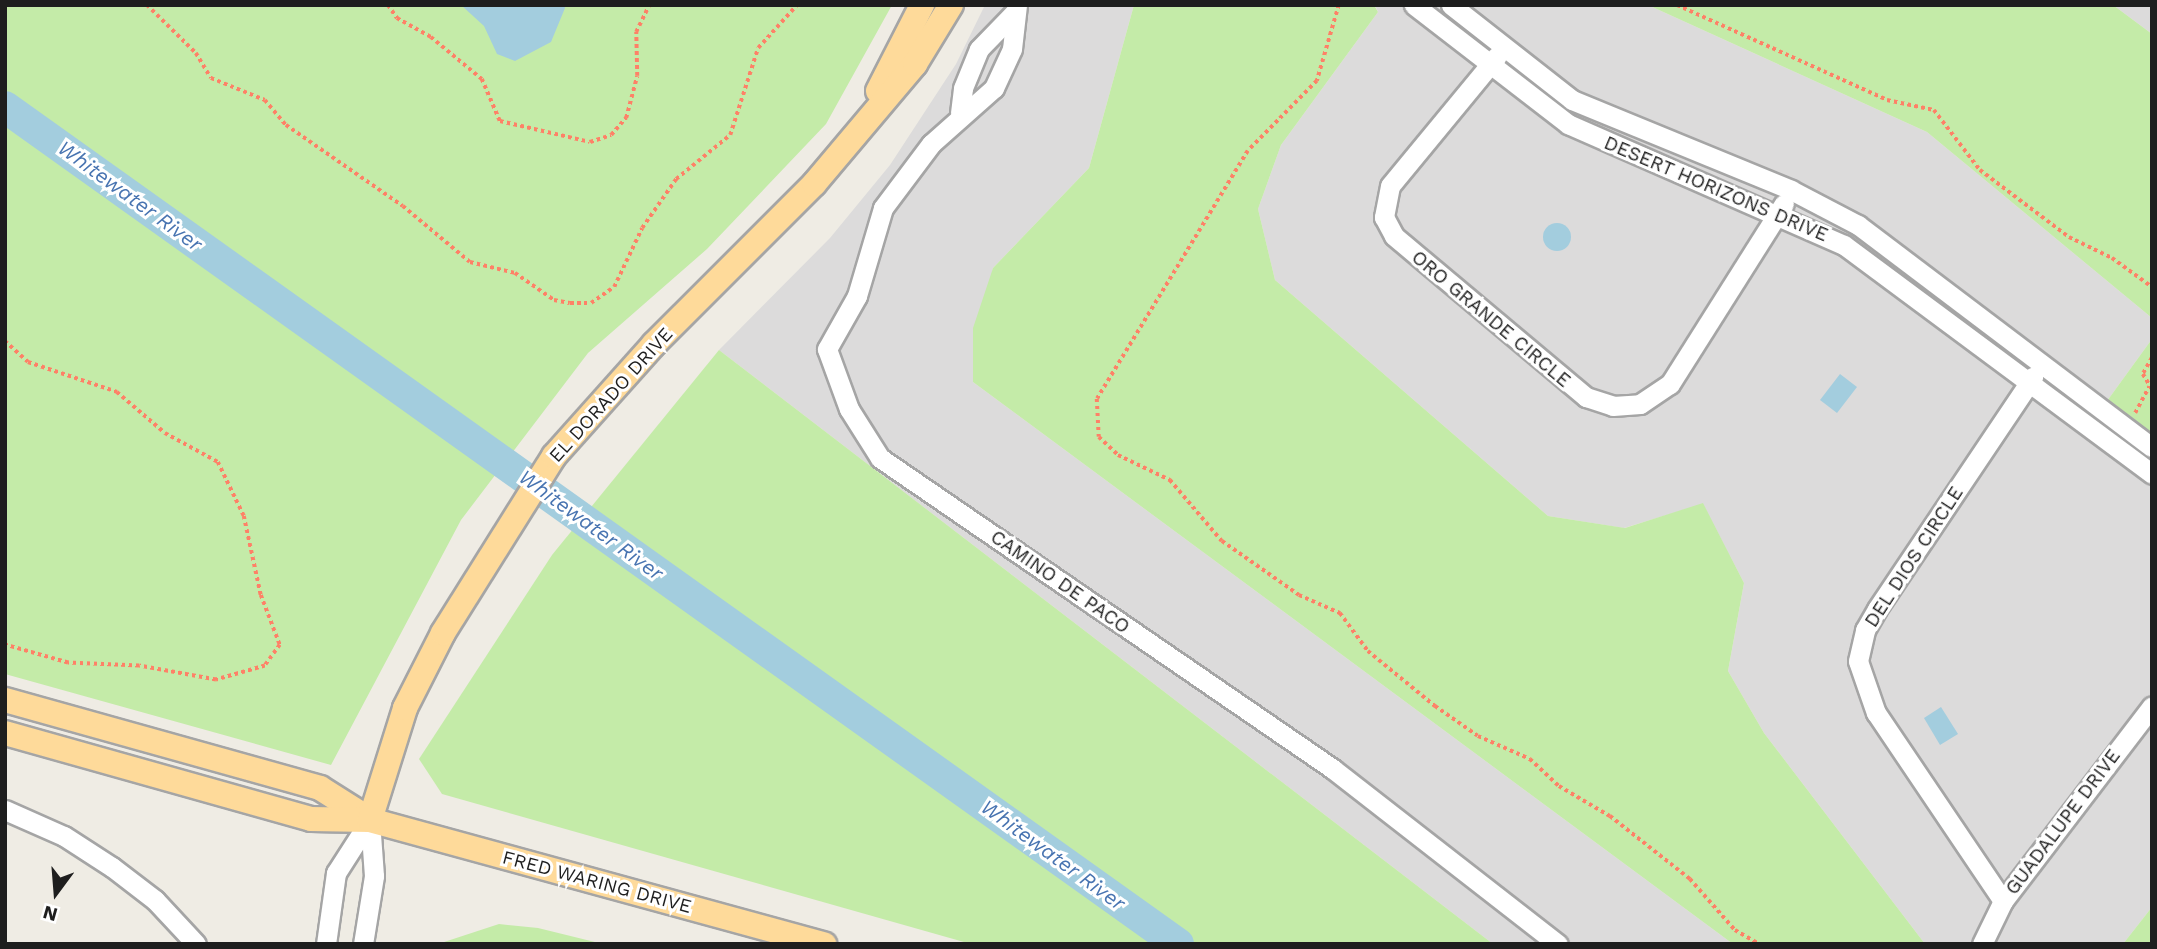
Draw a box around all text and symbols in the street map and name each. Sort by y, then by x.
street label: DESERT HORIZONS DRIVE [1600,131,1832,247]
water label: Whitewater River [53,135,207,257]
street label: ORO GRANDE CIRCLE [1407,246,1575,392]
street label: EL DORADO DRIVE [544,323,678,467]
water label: Whitewater River [514,464,668,586]
street label: DEL DIOS CIRCLE [1860,482,1968,632]
street label: CAMINO DE PACO [986,526,1134,638]
street label: GUADALUPE DRIVE [2001,745,2125,899]
water label: Whitewater River [976,794,1130,916]
street label: FRED WARING DRIVE [500,846,694,918]
north arrow [21,858,91,928]
text: N [40,901,60,927]

